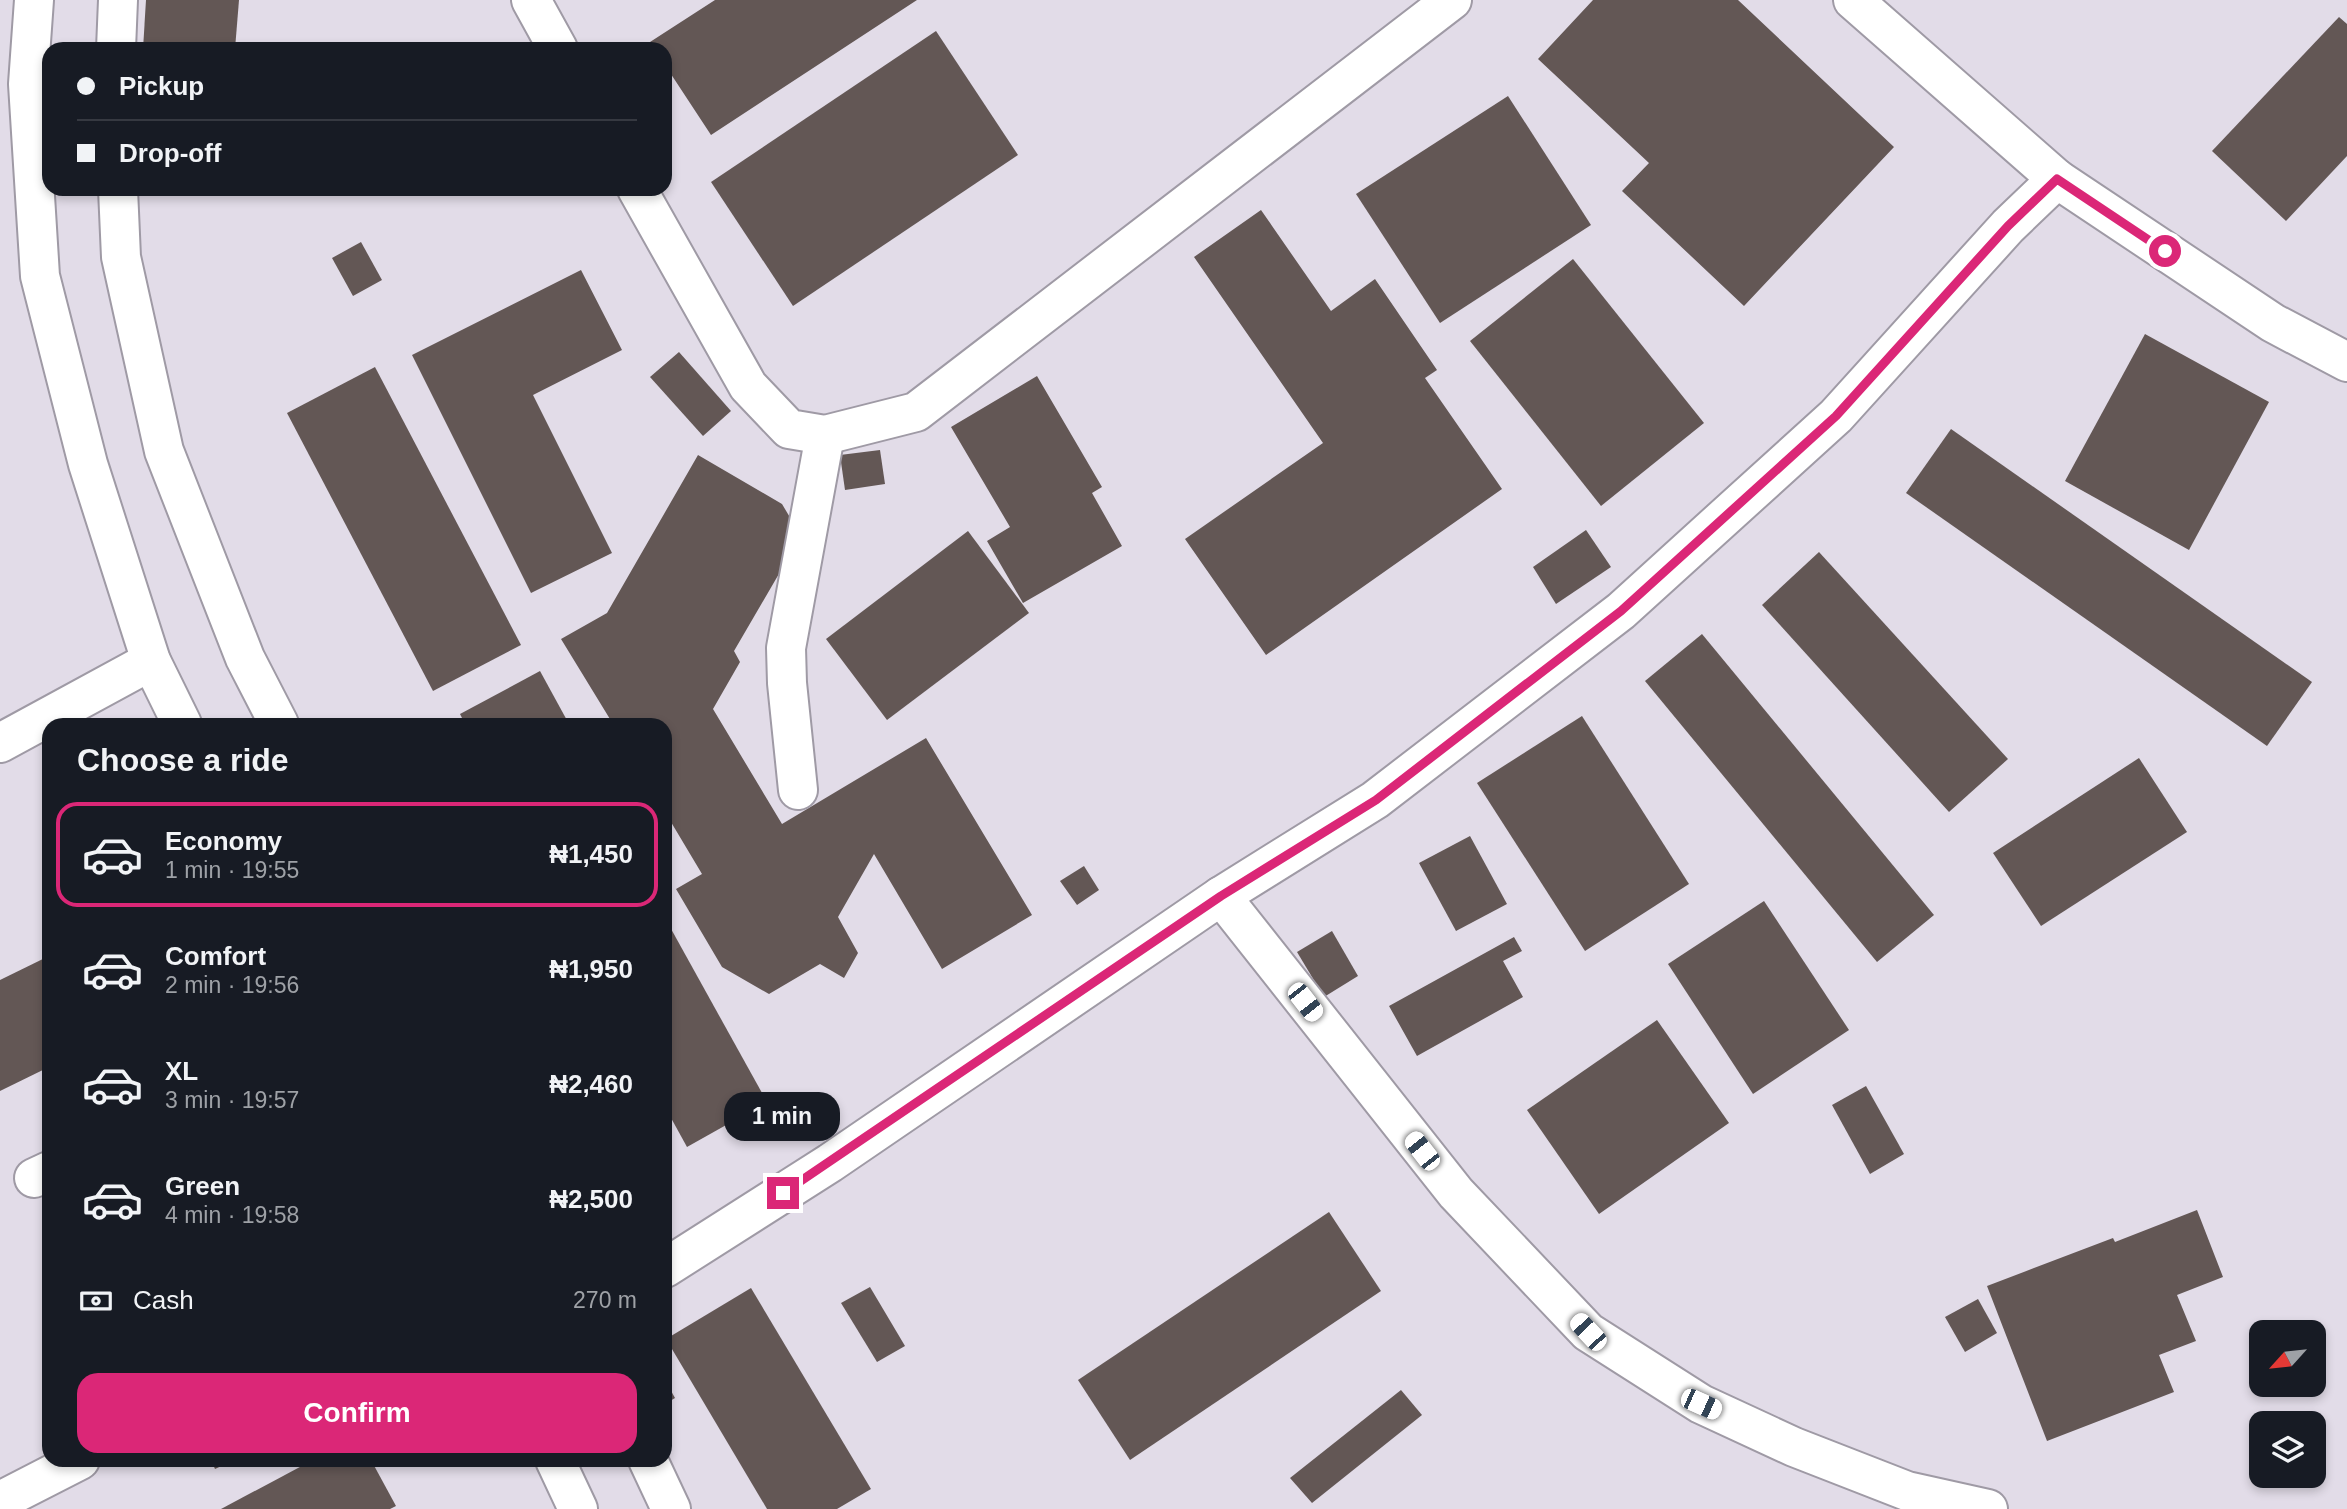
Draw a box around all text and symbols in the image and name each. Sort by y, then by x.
text: Pickup [119,71,204,101]
text: Drop-off [119,138,222,168]
route start [2149,235,2181,267]
text: Choose a ride [77,742,289,778]
icon: car [81,823,144,886]
text: Economy [165,826,282,856]
text: ₦1,450 [549,839,633,869]
text: 1 min · 19:55 [165,857,299,883]
icon: car [81,938,144,1001]
text: Comfort [165,941,266,971]
text: ₦1,950 [549,954,633,984]
text: 2 min · 19:56 [165,972,299,998]
car [1284,979,1327,1025]
icon: car [81,1053,144,1116]
text: XL [165,1056,198,1086]
text: ₦2,460 [549,1069,633,1099]
text: 3 min · 19:57 [165,1087,299,1113]
callout: 1 min [725,1092,841,1140]
text: 1 min [752,1103,812,1129]
car [1401,1128,1444,1174]
icon: car [81,1168,144,1231]
text: Green [165,1171,240,1201]
route end [767,1177,799,1209]
text: ₦2,500 [549,1184,633,1214]
text: 4 min · 19:58 [165,1202,299,1228]
icon: cash [77,1282,115,1320]
text: Cash [133,1285,194,1315]
text: 270 m [573,1287,637,1313]
car [1566,1309,1611,1355]
north arrow [2249,1320,2326,1396]
map controls [2249,1320,2326,1488]
button: Confirm [77,1373,637,1453]
car [1678,1386,1725,1422]
button: layers [2249,1411,2326,1488]

